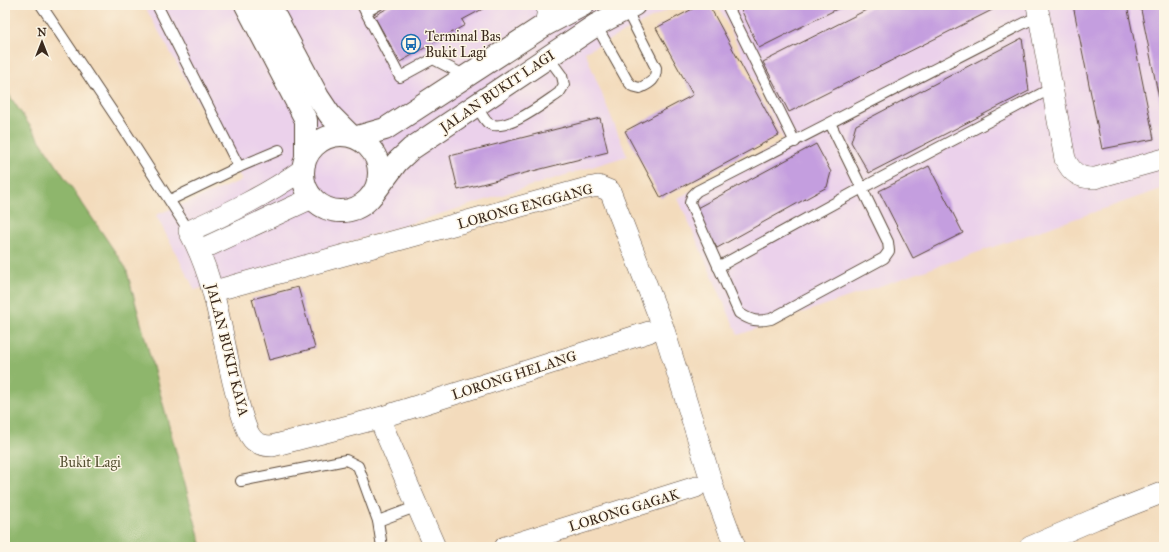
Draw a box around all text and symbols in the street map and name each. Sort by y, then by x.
north arrow [22,22,62,62]
text: N [37,26,47,39]
place label: Terminal Bas Bukit Lagi [425,28,501,61]
bus stop icon: Terminal Bas Bukit Lagi [400,33,422,55]
street label: JALAN BUKIT LAGI [435,47,558,138]
street label: LORONG ENGGANG [456,180,595,233]
street label: JALAN BUKIT KAYA [201,280,252,419]
street label: LORONG HELANG [450,347,579,404]
park label: Bukit Lagi [59,454,121,471]
street label: LORONG GAGAK [567,485,683,535]

